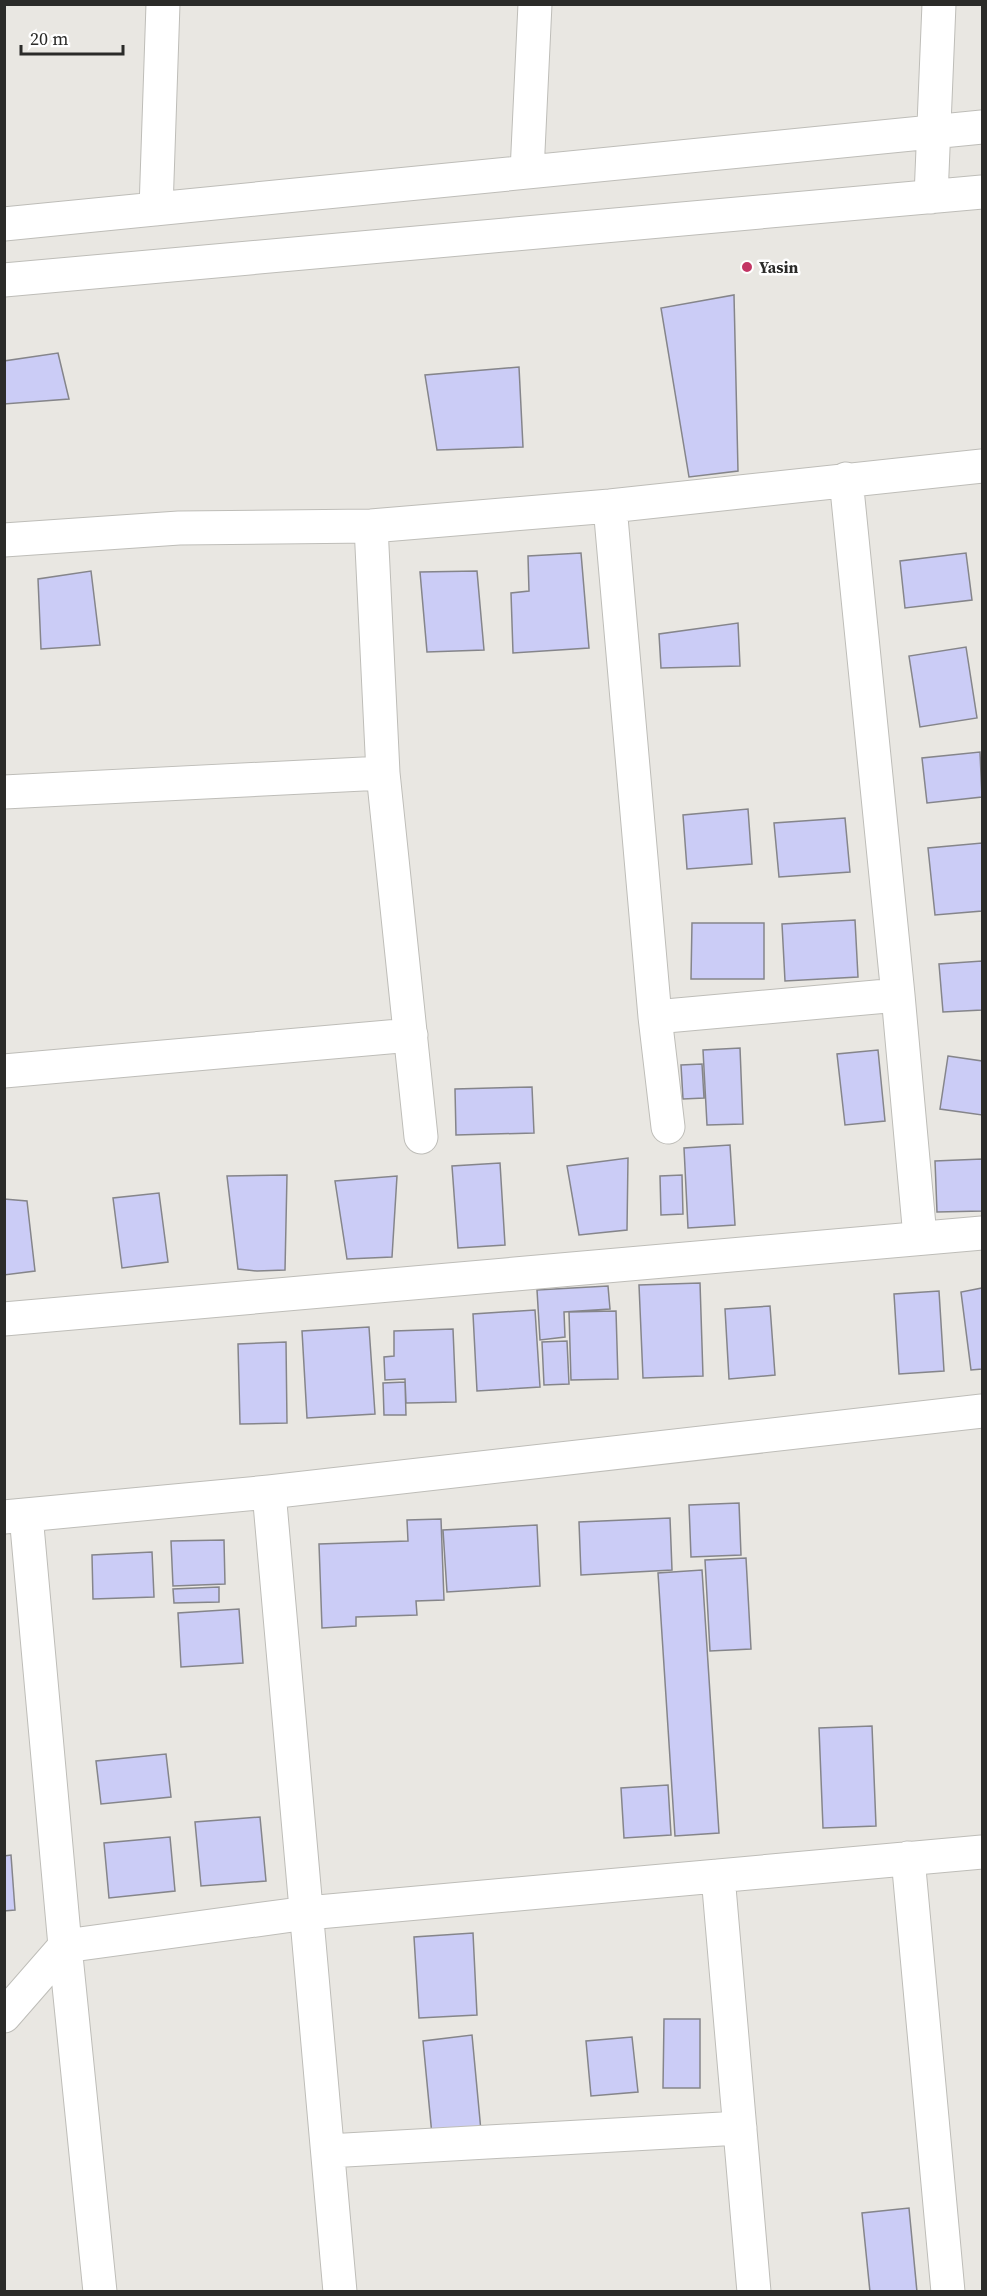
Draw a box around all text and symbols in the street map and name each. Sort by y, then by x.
scale bar [21,18,123,56]
text: 20 m [30,26,68,51]
place label: Yasin [759,256,798,278]
marker: Yasin [740,260,754,274]

